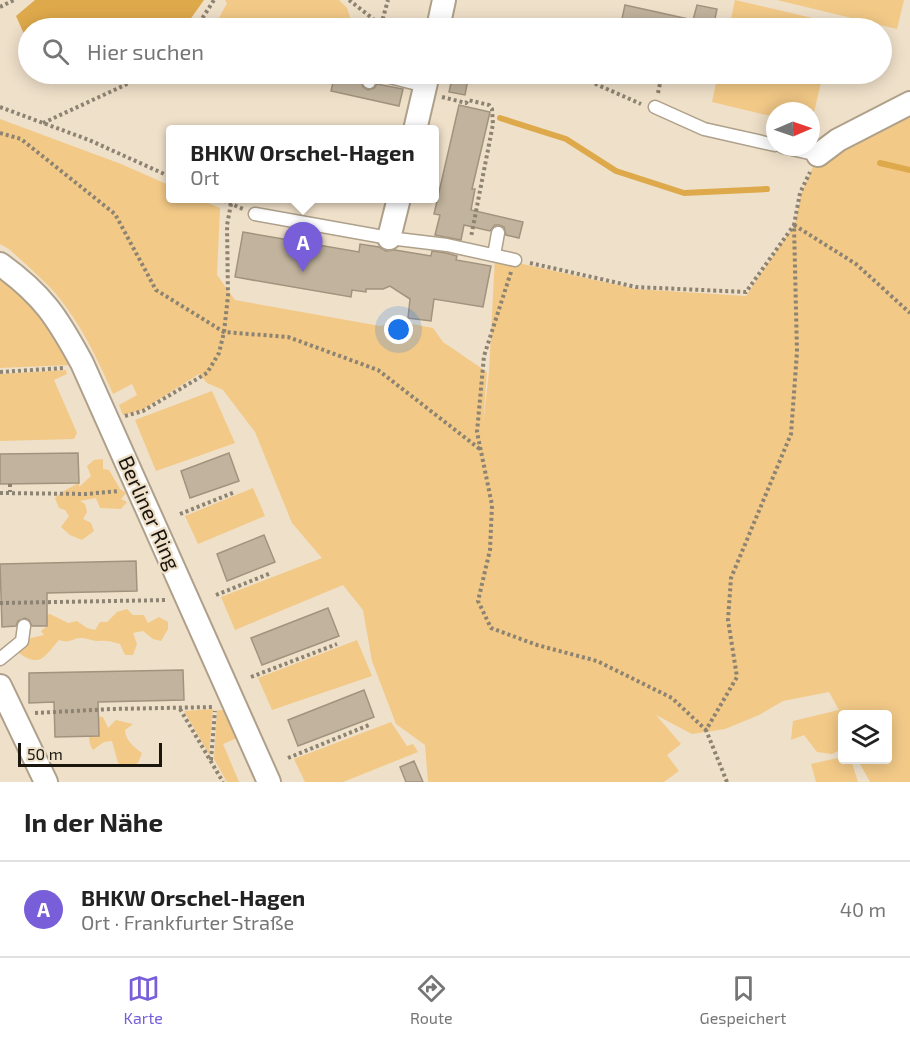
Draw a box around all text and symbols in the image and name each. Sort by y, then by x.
search box [18,18,892,84]
icon: search [39,35,72,68]
text: Hier suchen [87,38,204,64]
north arrow [766,102,820,156]
popup [166,125,439,203]
text: BHKW Orschel-Hagen [190,139,415,165]
text: Ort [190,165,219,189]
pin: A [284,222,322,272]
your location [384,315,413,344]
street label: Berliner Ring [114,451,187,574]
map controls [838,710,892,764]
button: layers [838,710,892,764]
scale bar [18,740,162,768]
text: 50 m [27,744,63,763]
text: In der Nähe [24,806,163,837]
text: BHKW Orschel-Hagen [81,884,305,910]
text: A [37,897,50,921]
text: 40 m [840,897,886,921]
text: Ort · Frankfurter Straße [81,910,294,934]
tab: Karte [124,972,163,1027]
tab: Route [410,972,453,1027]
tab: Gespeichert [700,972,786,1027]

